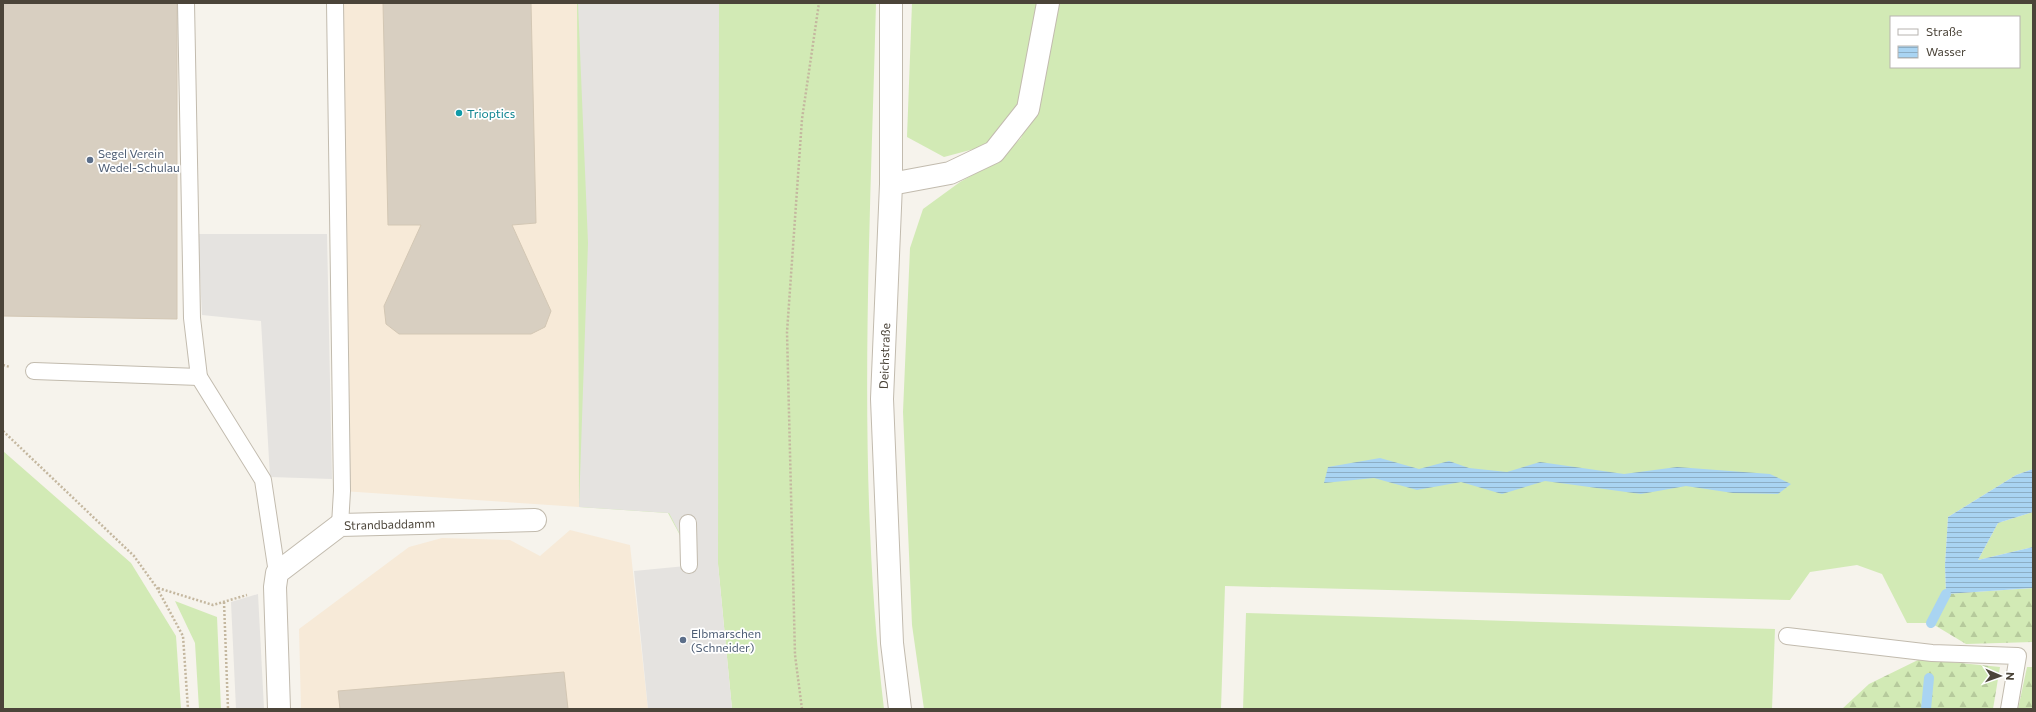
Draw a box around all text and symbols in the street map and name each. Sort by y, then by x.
legend [1890,16,2020,68]
text: Straße [1926,24,1962,38]
text: Wasser [1926,44,1966,58]
place label: Trioptics [467,106,515,120]
marker: Trioptics [454,108,464,118]
place label: Segel Verein Wedel-Schulau [98,146,180,174]
marker: Segel Verein Wedel-Schulau [85,155,95,165]
street label: Deichstraße [876,323,892,389]
street label: Strandbaddamm [344,516,435,532]
place label: Elbmarschen (Schneider) [691,626,761,654]
marker: Elbmarschen (Schneider) [678,635,688,645]
north arrow [1980,656,2020,696]
text: N [2004,672,2017,681]

